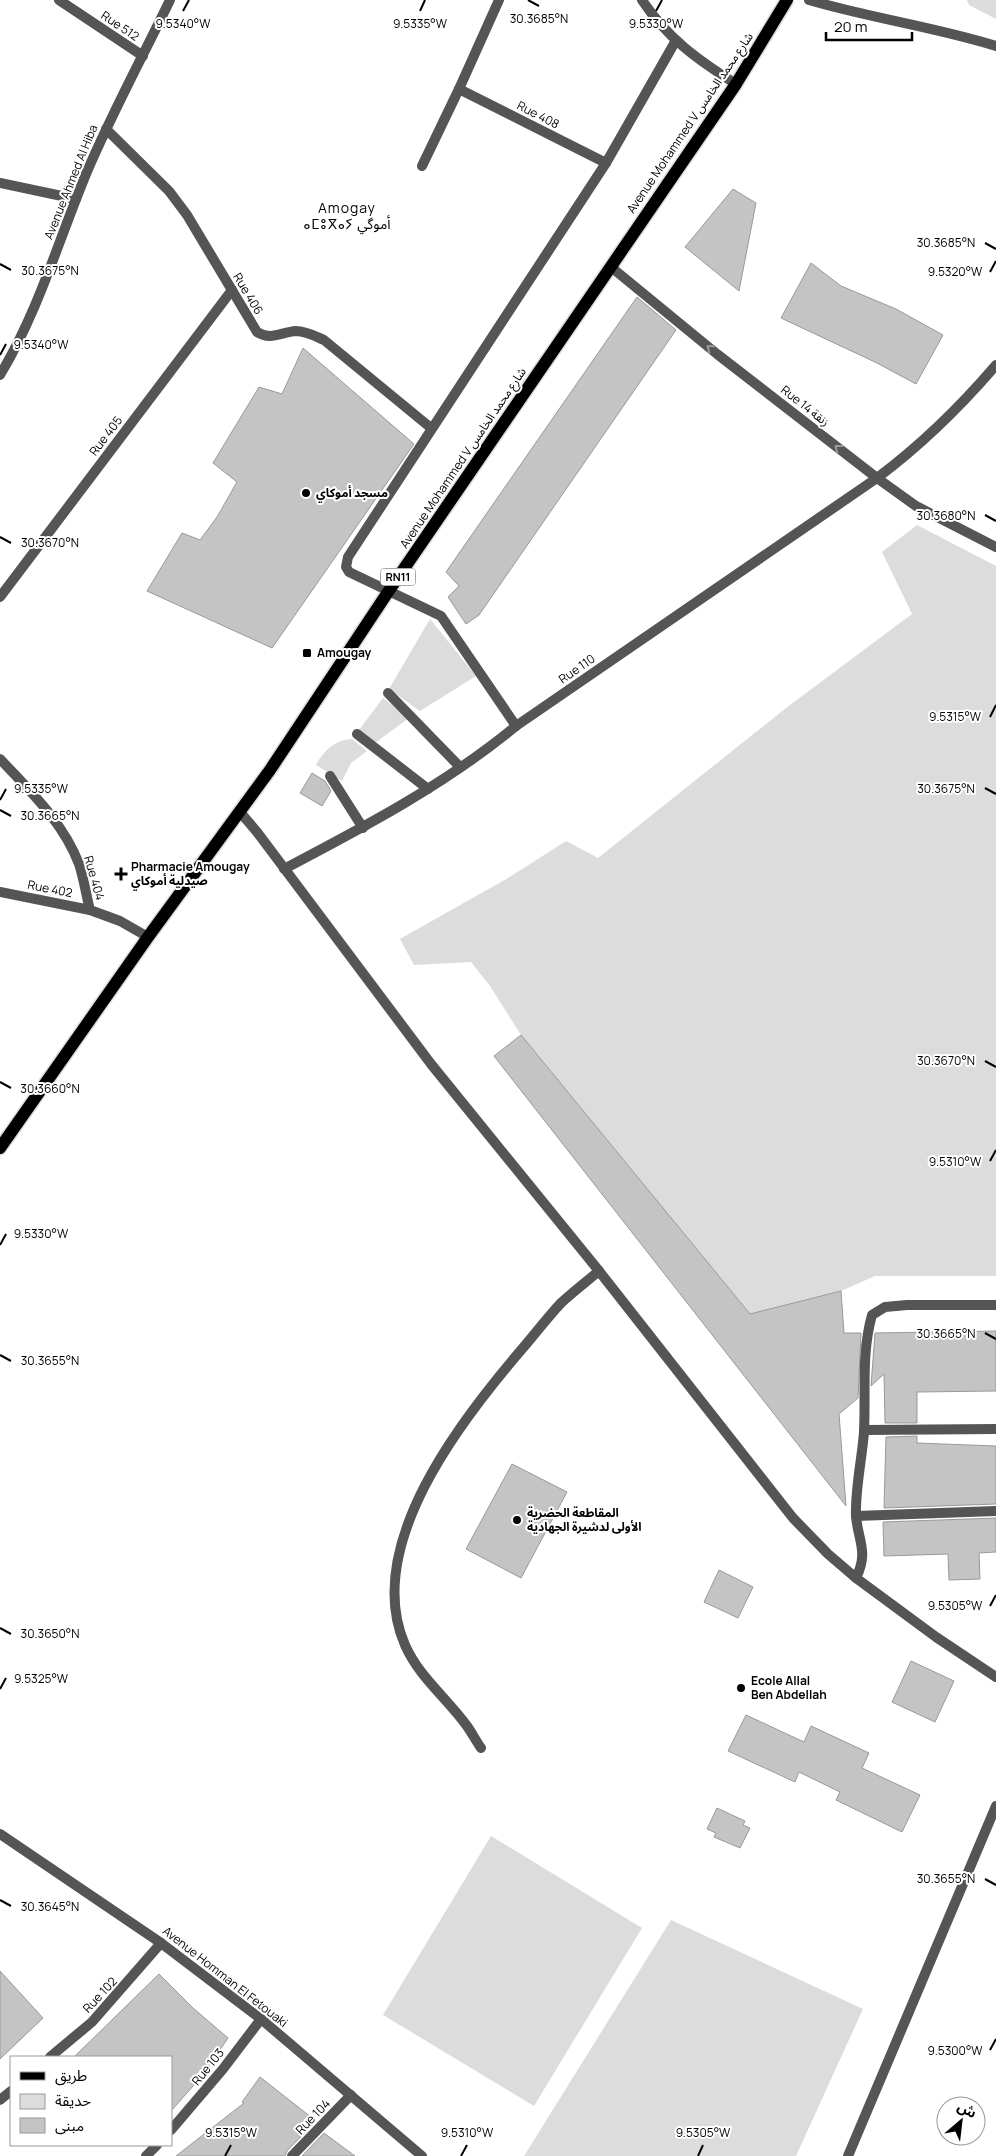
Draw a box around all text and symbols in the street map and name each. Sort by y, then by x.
street label: Rue 512 [98,7,143,45]
text: 30.3685°N [510,10,568,27]
scale bar [826,10,912,42]
text: 9.5340°W [156,15,211,32]
text: 9.5335°W [393,15,448,32]
text: 9.5330°W [629,15,684,32]
text: 20 m [834,16,867,37]
street label: Avenue Mohammed V شارع محمد الخامس [622,29,758,217]
street label: Rue 408 [514,97,562,132]
street label: Avenue Ahmed Al Hiba [40,122,101,242]
district label: Amogay ⴰⵎⵓⴳⴰⵢ أموگي [303,198,391,235]
text: 30.3685°N [917,234,975,251]
text: 30.3675°N [21,262,79,279]
text: 9.5320°W [928,263,983,280]
street label: Rue 406 [229,270,268,318]
text: 9.5340°W [14,336,69,353]
one-way arrow [707,345,716,353]
street label: Avenue Mohammed V شارع محمد الخامس [395,364,531,552]
street label: Rue 14 زنقة [777,381,833,430]
street label: Rue 405 [85,412,126,459]
one-way arrow [835,444,844,453]
place label: مسجد أموكاي [316,484,388,503]
marker: مسجد أموكاي [300,487,312,499]
text: 30.3680°N [917,507,975,524]
text: 30.3670°N [21,534,79,551]
road number: RN11 [380,568,416,586]
place label: Amougay [317,644,372,661]
marker: Amougay [301,647,313,659]
street label: Rue 110 [555,650,598,687]
text: 9.5315°W [929,708,982,725]
text: 9.5335°W [14,780,69,797]
text: 30.3675°N [917,780,975,797]
text: 30.3665°N [20,807,80,824]
street label: Rue 404 [80,854,109,902]
place label: Pharmacie Amougay صيدلية أموكاي [131,858,250,891]
marker: Pharmacie Amougay صيدلية أموكاي [115,868,127,880]
street label: Rue 402 [26,876,74,901]
text: 30.3670°N [917,1052,975,1069]
text: 30.3660°N [20,1080,80,1097]
text: 9.5310°W [929,1153,982,1170]
text: 9.5330°W [14,1225,69,1242]
text: 30.3665°N [916,1325,976,1342]
text: 30.3655°N [21,1352,79,1369]
place label: المقاطعة الحضرية الأولى لدشيرة الجهادية [527,1504,642,1535]
marker: المقاطعة الحضرية الأولى لدشيرة الجهادية [511,1514,523,1526]
text: 9.5305°W [928,1597,983,1614]
text: 30.3650°N [21,1625,79,1642]
text: 9.5325°W [14,1670,69,1687]
place label: Ecole Allal Ben Abdellah [751,1672,827,1703]
marker: Ecole Allal Ben Abdellah [735,1682,747,1694]
text: 30.3655°N [917,1870,975,1887]
text: 30.3645°N [21,1898,79,1915]
street label: Avenue Homman El Fetouaki [159,1922,291,2031]
street label: Rue 102 [79,1973,121,2016]
text: 9.5300°W [927,2042,983,2059]
street label: Rue 103 [188,2045,228,2089]
legend [10,2056,172,2146]
text: طريق [55,2065,87,2086]
text: حديقة [55,2090,91,2111]
street label: Rue 104 [292,2095,334,2138]
north arrow [936,2096,986,2146]
text: ش [954,2096,980,2122]
text: مبنى [55,2115,84,2136]
text: 9.5315°W [205,2124,258,2141]
text: 9.5310°W [441,2124,494,2141]
text: 9.5305°W [676,2124,731,2141]

